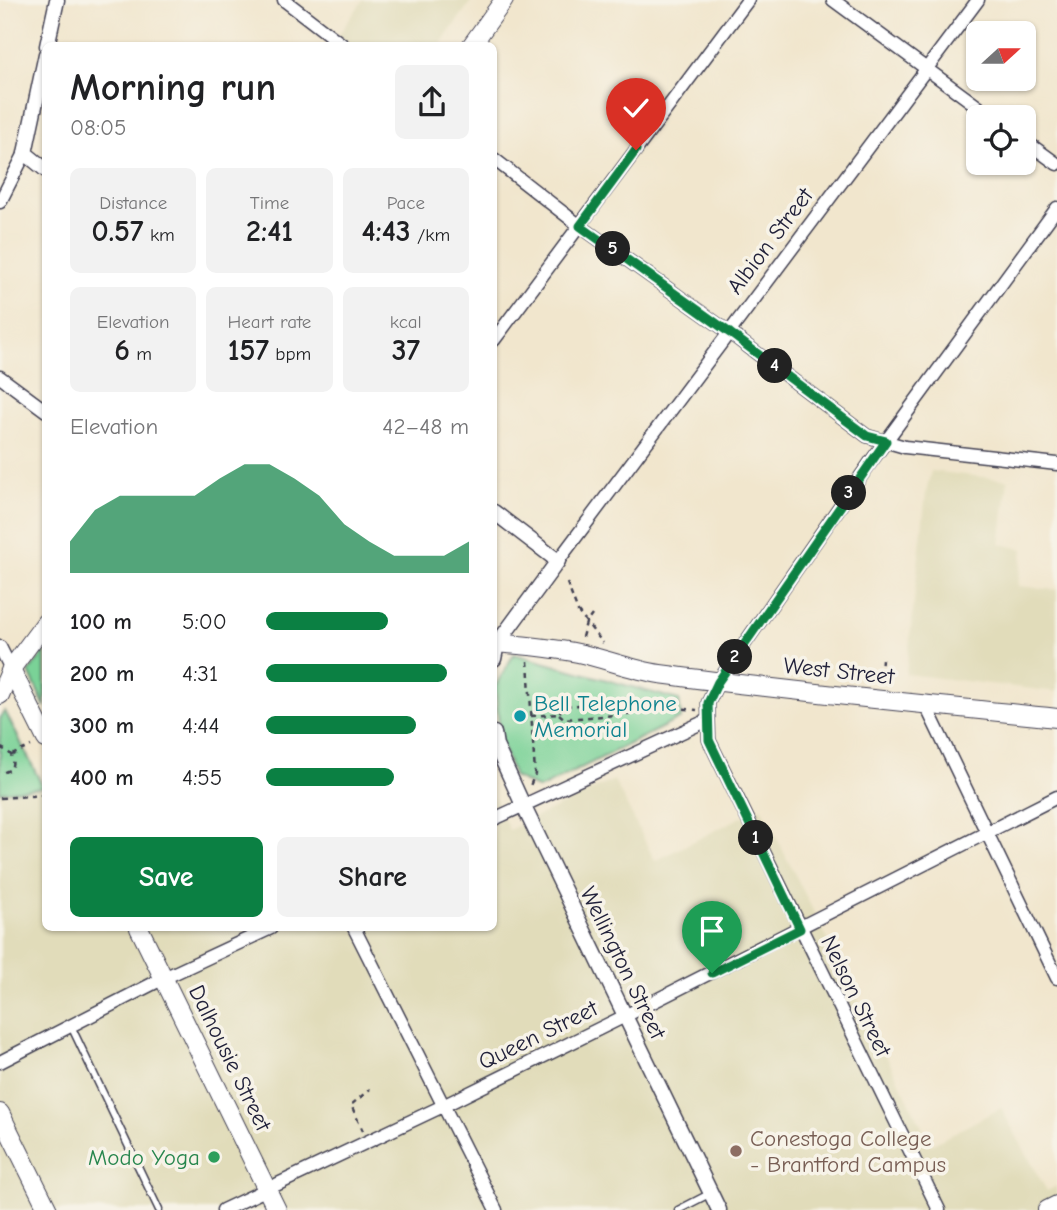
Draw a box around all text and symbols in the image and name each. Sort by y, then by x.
north arrow [966,21,1036,91]
map controls [966,21,1036,175]
button: share [395,65,469,139]
text: Morning run [70,66,276,110]
pin [606,78,666,150]
icon: check [617,89,655,127]
button: locate [966,105,1036,175]
text: 08:05 [70,114,127,141]
street label: Albion Street [721,181,820,299]
text: Distance [99,192,167,214]
text: Time [250,192,289,214]
text: Pace [387,192,425,214]
text: 0.57 [92,214,144,249]
text: 2:41 [246,214,293,249]
text: 4:43 [361,214,411,249]
text: km [144,224,175,246]
text: /km [411,224,450,246]
pin: 5 [596,232,630,266]
text: 5 [607,237,618,259]
text: Elevation [97,311,170,333]
text: Heart rate [228,311,311,333]
text: kcal [390,311,422,333]
text: 6 [114,333,130,368]
text: 157 [228,333,269,368]
text: 37 [392,333,420,368]
text: m [130,343,152,365]
text: bpm [269,343,311,365]
pin: 4 [758,348,792,384]
text: 4 [770,354,779,376]
text: Elevation [70,413,158,440]
text: 42–48 m [382,413,469,440]
pin: 3 [832,476,866,510]
text: 3 [844,481,853,503]
text: 100 m [70,608,132,635]
text: 5:00 [182,608,227,635]
pin: 2 [718,640,752,674]
text: 2 [730,645,739,667]
street label: West Street [782,652,897,690]
text: 200 m [70,660,134,687]
text: 4:31 [182,660,218,687]
place label: Bell Telephone Memorial [534,690,677,743]
marker: Bell Telephone Memorial [512,708,528,724]
text: 300 m [70,712,134,739]
text: 4:44 [182,712,220,739]
text: 400 m [70,764,134,791]
text: 4:55 [182,764,222,791]
pin: 1 [738,820,774,856]
text: 1 [752,826,759,848]
button: Save [70,837,263,917]
button: Share [277,837,469,917]
street label: Wellington Street [574,882,672,1045]
pin [682,901,742,973]
icon: arrive [693,912,731,950]
street label: Nelson Street [815,931,898,1062]
street label: Dalhousie Street [183,981,278,1137]
street label: Queen Street [474,994,603,1075]
place label: Conestoga College - Brantford Campus [750,1125,946,1178]
marker: Conestoga College - Brantford Campus [728,1143,744,1159]
place label: Modo Yoga [88,1144,200,1171]
marker: Modo Yoga [206,1149,222,1165]

